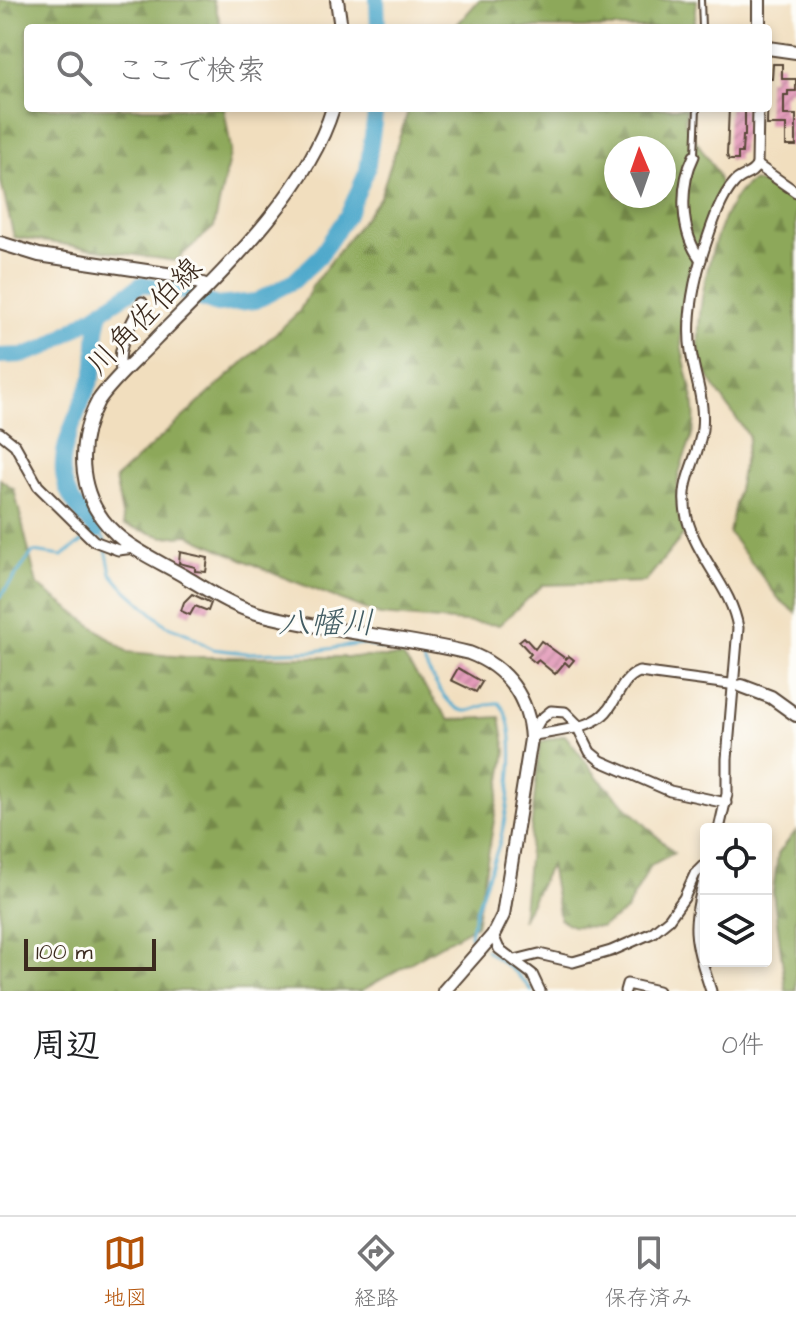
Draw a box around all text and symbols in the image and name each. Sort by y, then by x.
search box [24,24,772,112]
icon: search [52,46,96,90]
text: ここで検索 [116,50,266,92]
north arrow [604,136,676,208]
street label: 川角佐伯線 [78,248,212,385]
water label: 八幡川 [278,601,374,646]
map controls [700,823,772,967]
button: locate [700,823,772,895]
button: layers [700,895,772,967]
scale bar [24,935,156,971]
text: 100 m [36,937,93,968]
text: 周辺 [32,1022,100,1070]
text: 0件 [722,1027,764,1063]
tab: 地図 [103,1231,147,1314]
tab: 経路 [354,1231,398,1314]
tab: 保存済み [605,1231,693,1314]

